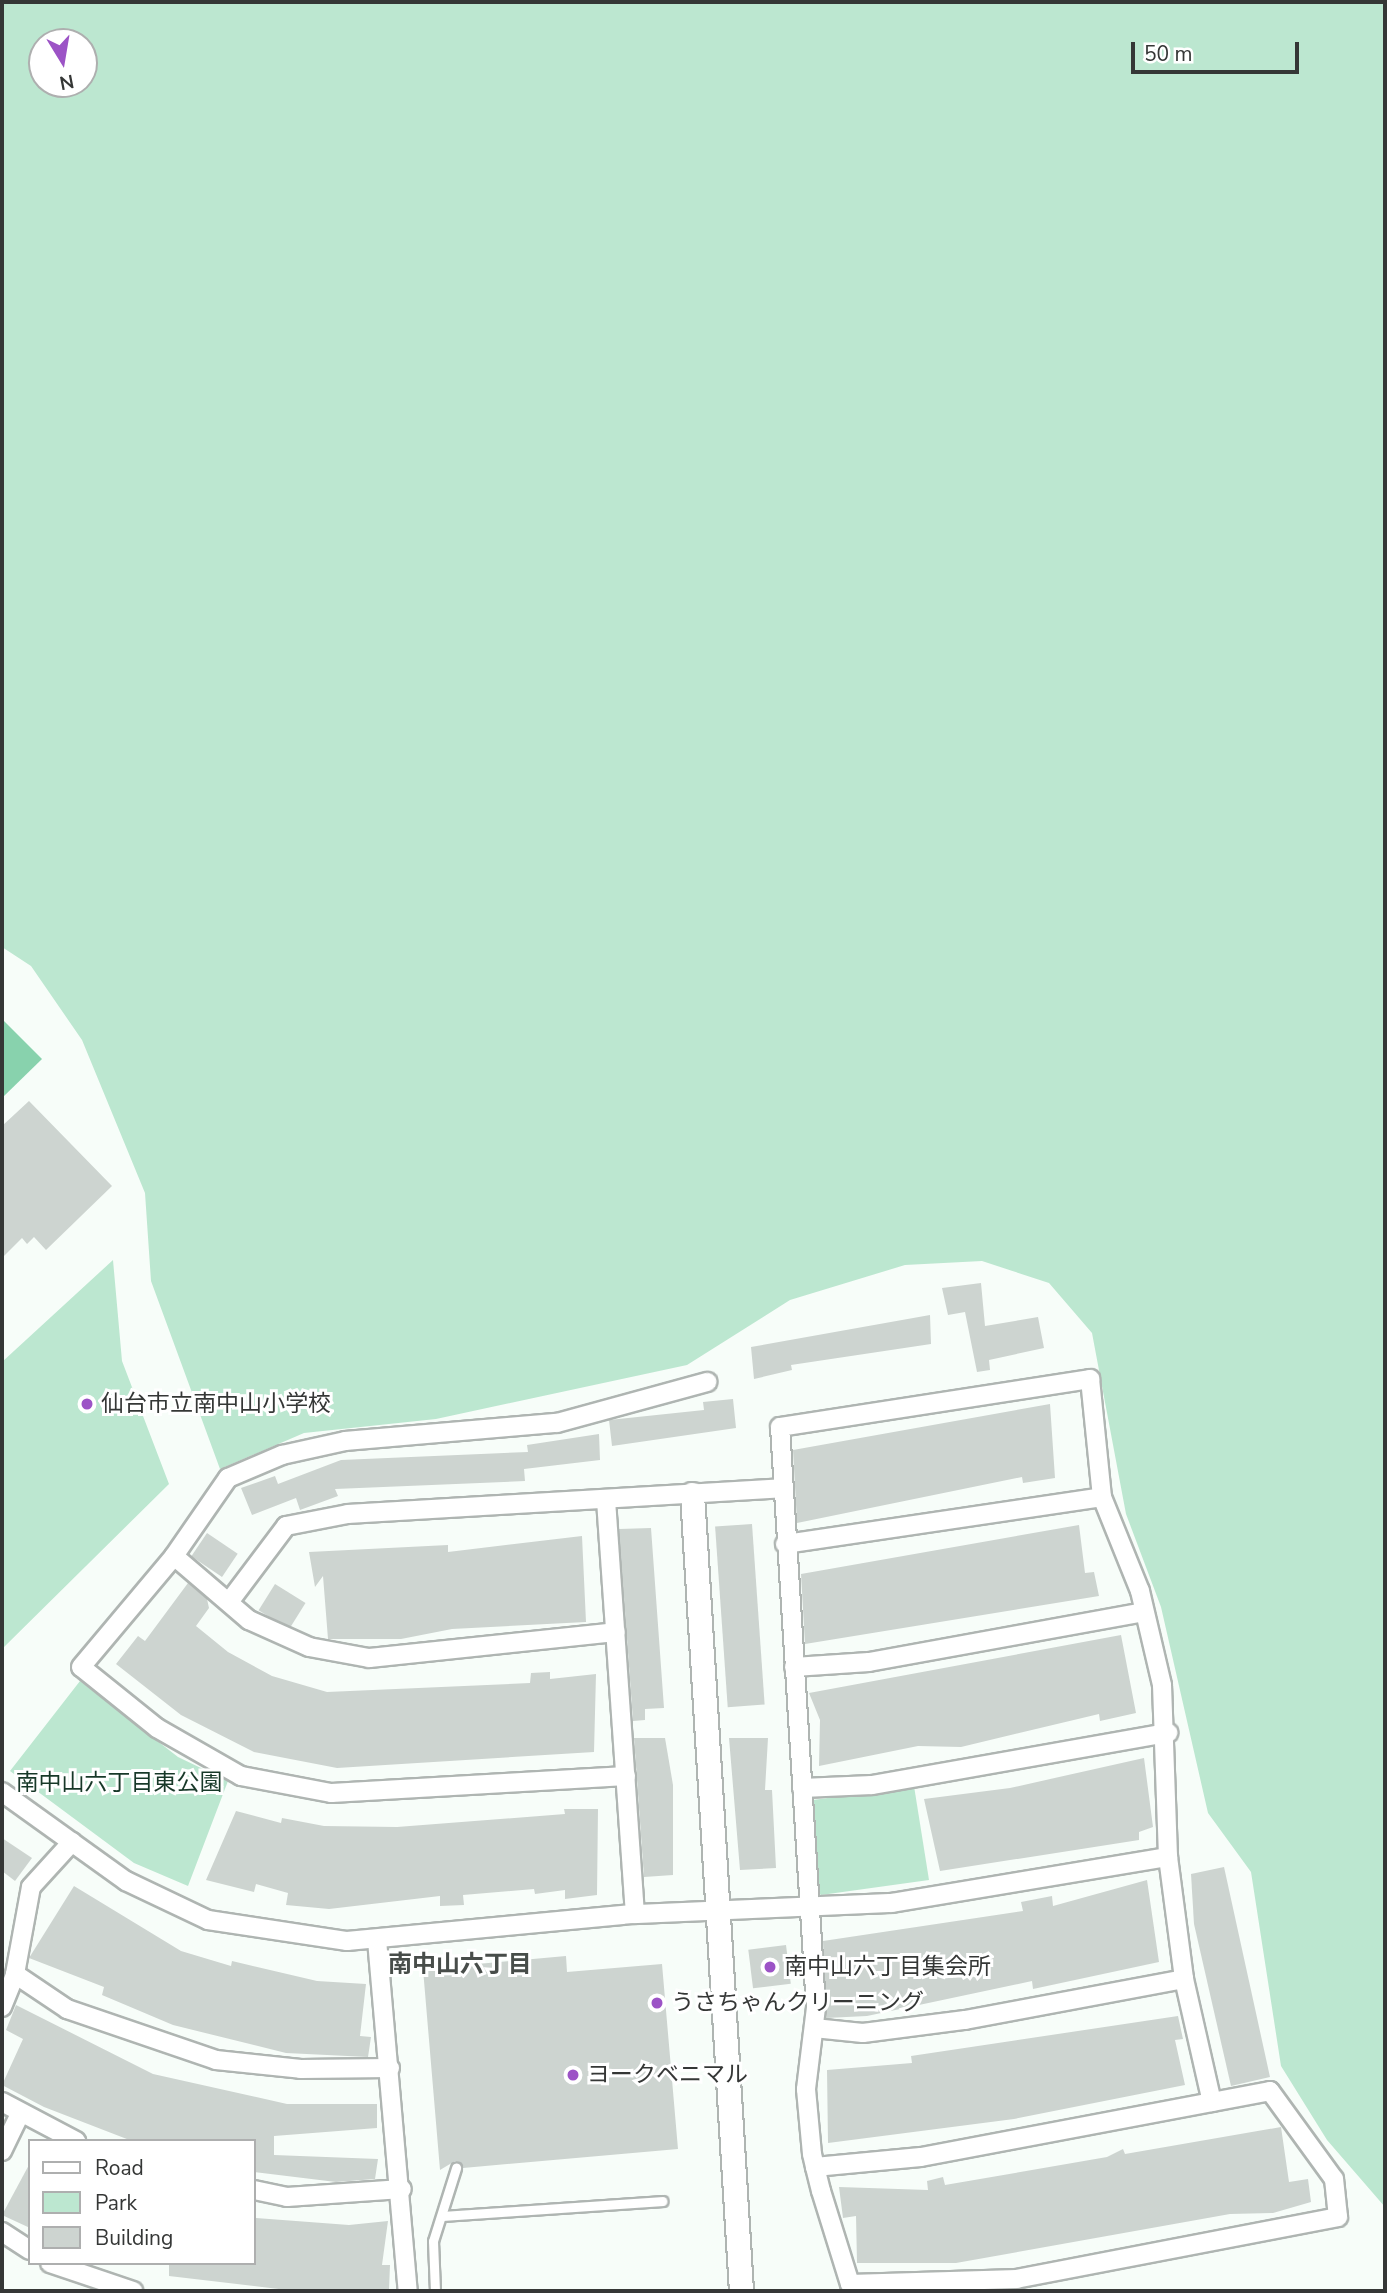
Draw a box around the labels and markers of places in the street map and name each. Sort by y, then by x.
place label: 仙台市立南中山小学校 [101,1390,331,1418]
marker: 仙台市立南中山小学校 [79,1396,95,1412]
place label: 南中山六丁目集会所 [784,1953,991,1981]
marker: 南中山六丁目集会所 [762,1959,778,1975]
place label: うさちゃんクリーニング [671,1989,924,2017]
marker: うさちゃんクリーニング [649,1995,665,2011]
place label: ヨークベニマル [587,2061,748,2089]
marker: ヨークベニマル [565,2067,581,2083]

